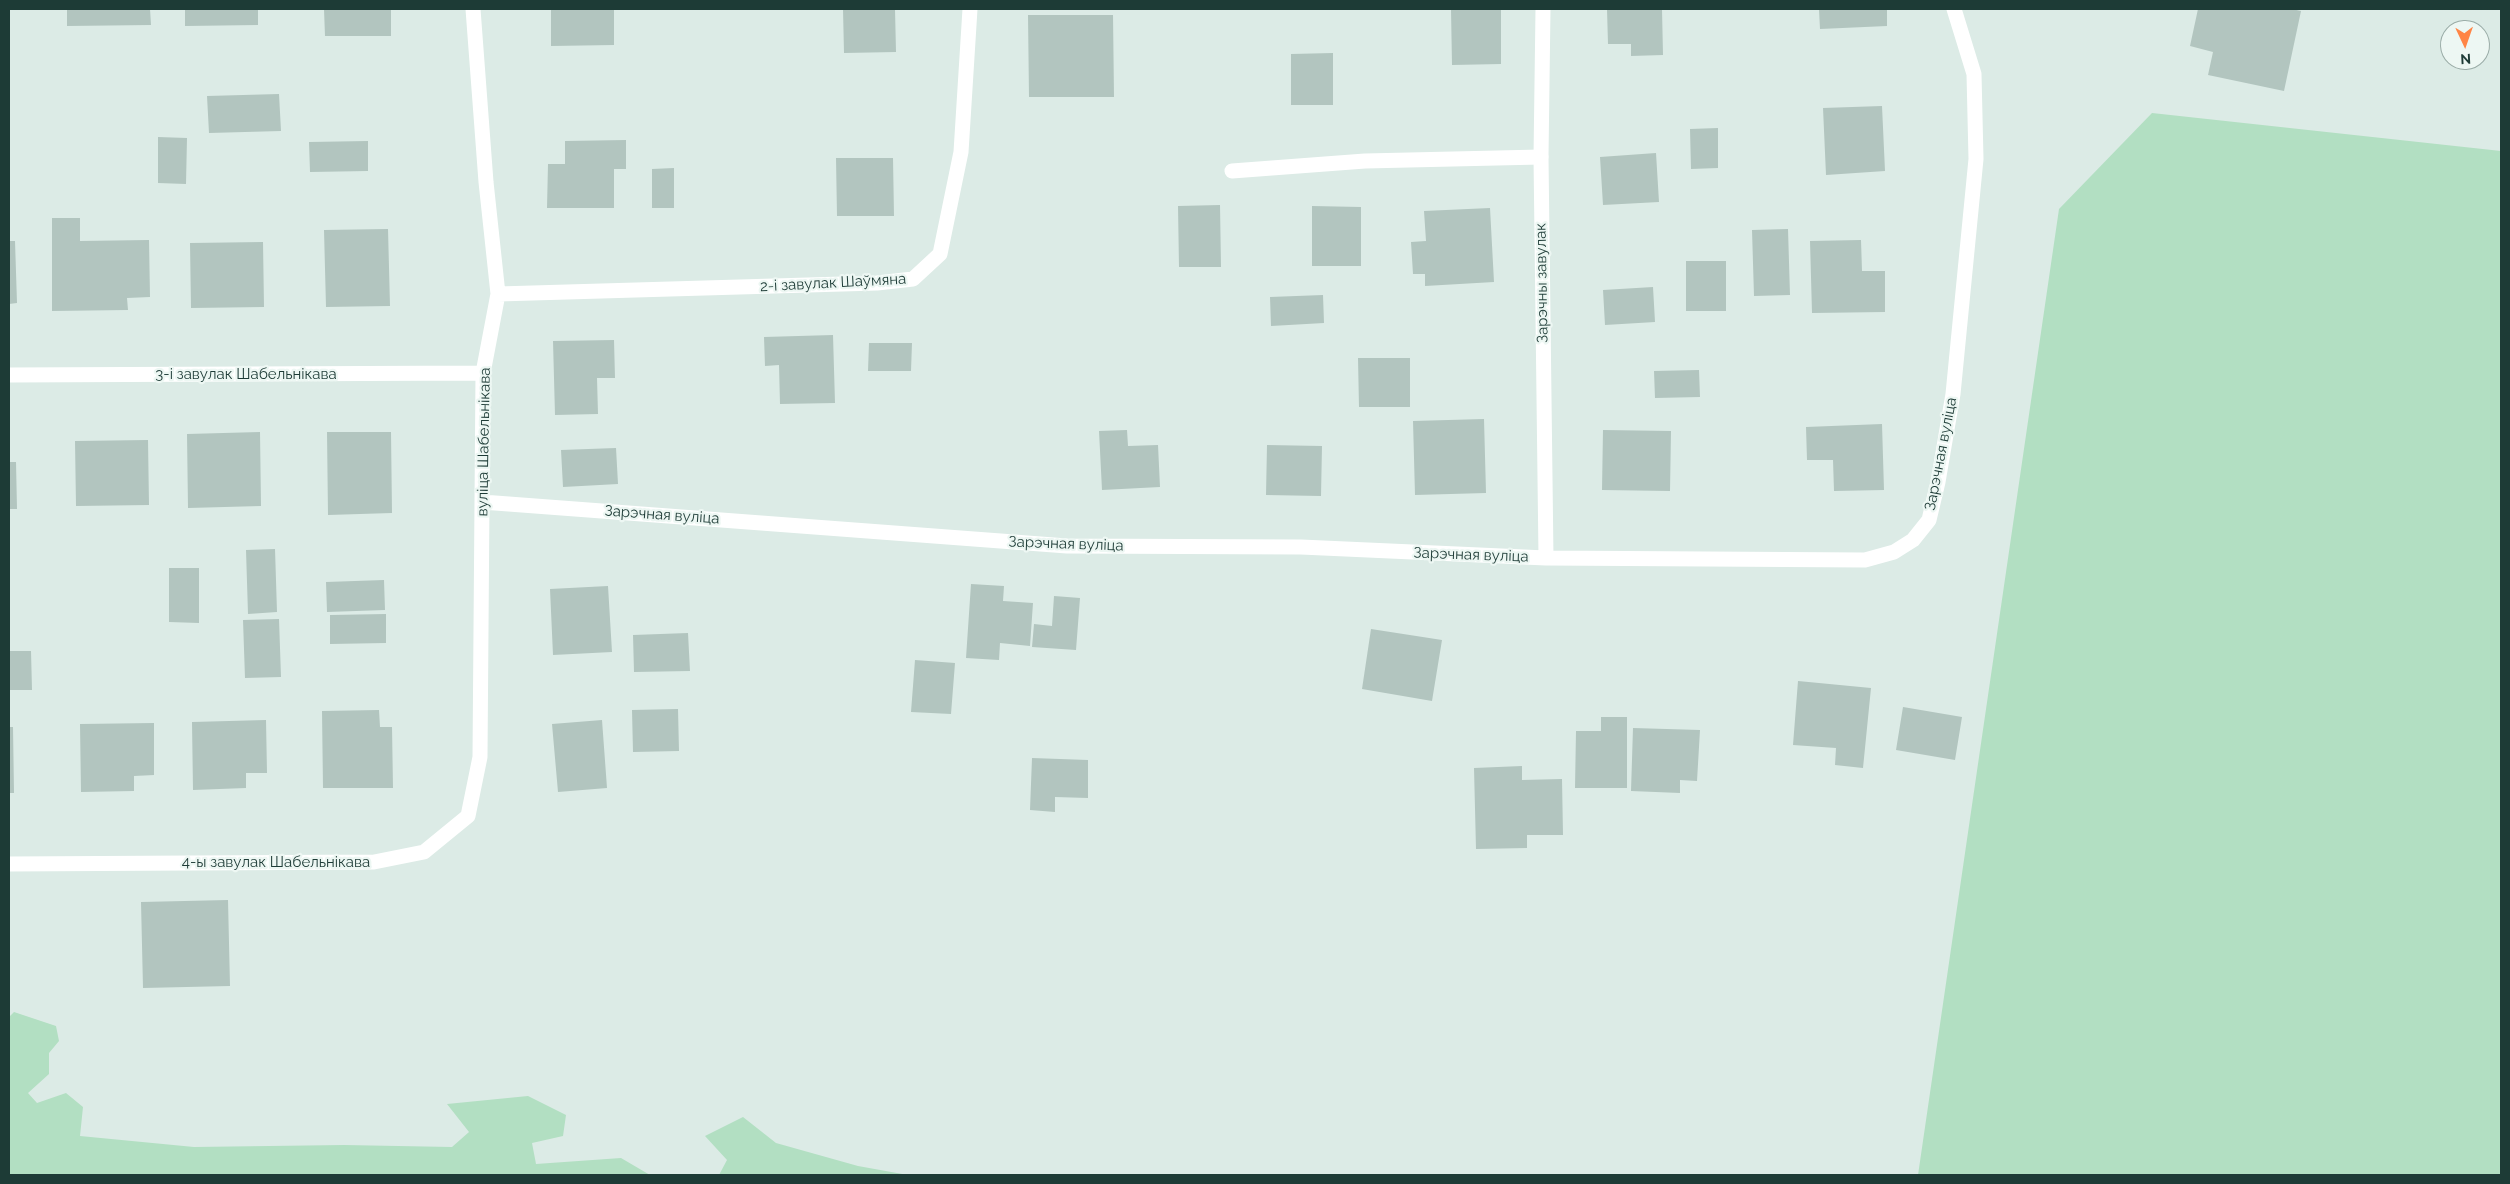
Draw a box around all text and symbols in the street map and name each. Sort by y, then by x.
north arrow [2440,20,2490,70]
text: N [2460,51,2471,67]
street label: Зарэчны завулак [1532,223,1552,343]
street label: 2-і завулак Шаўмяна [759,270,907,296]
street label: 3-і завулак Шабельнікава [155,365,337,383]
street label: вуліца Шабельнікава [474,367,494,517]
street label: Зарэчная вуліца [1921,396,1961,512]
street label: Зарэчная вуліца [604,502,720,528]
street label: Зарэчная вуліца [1008,533,1124,555]
street label: Зарэчная вуліца [1413,544,1529,566]
street label: 4-ы завулак Шабельнікава [182,853,370,871]

